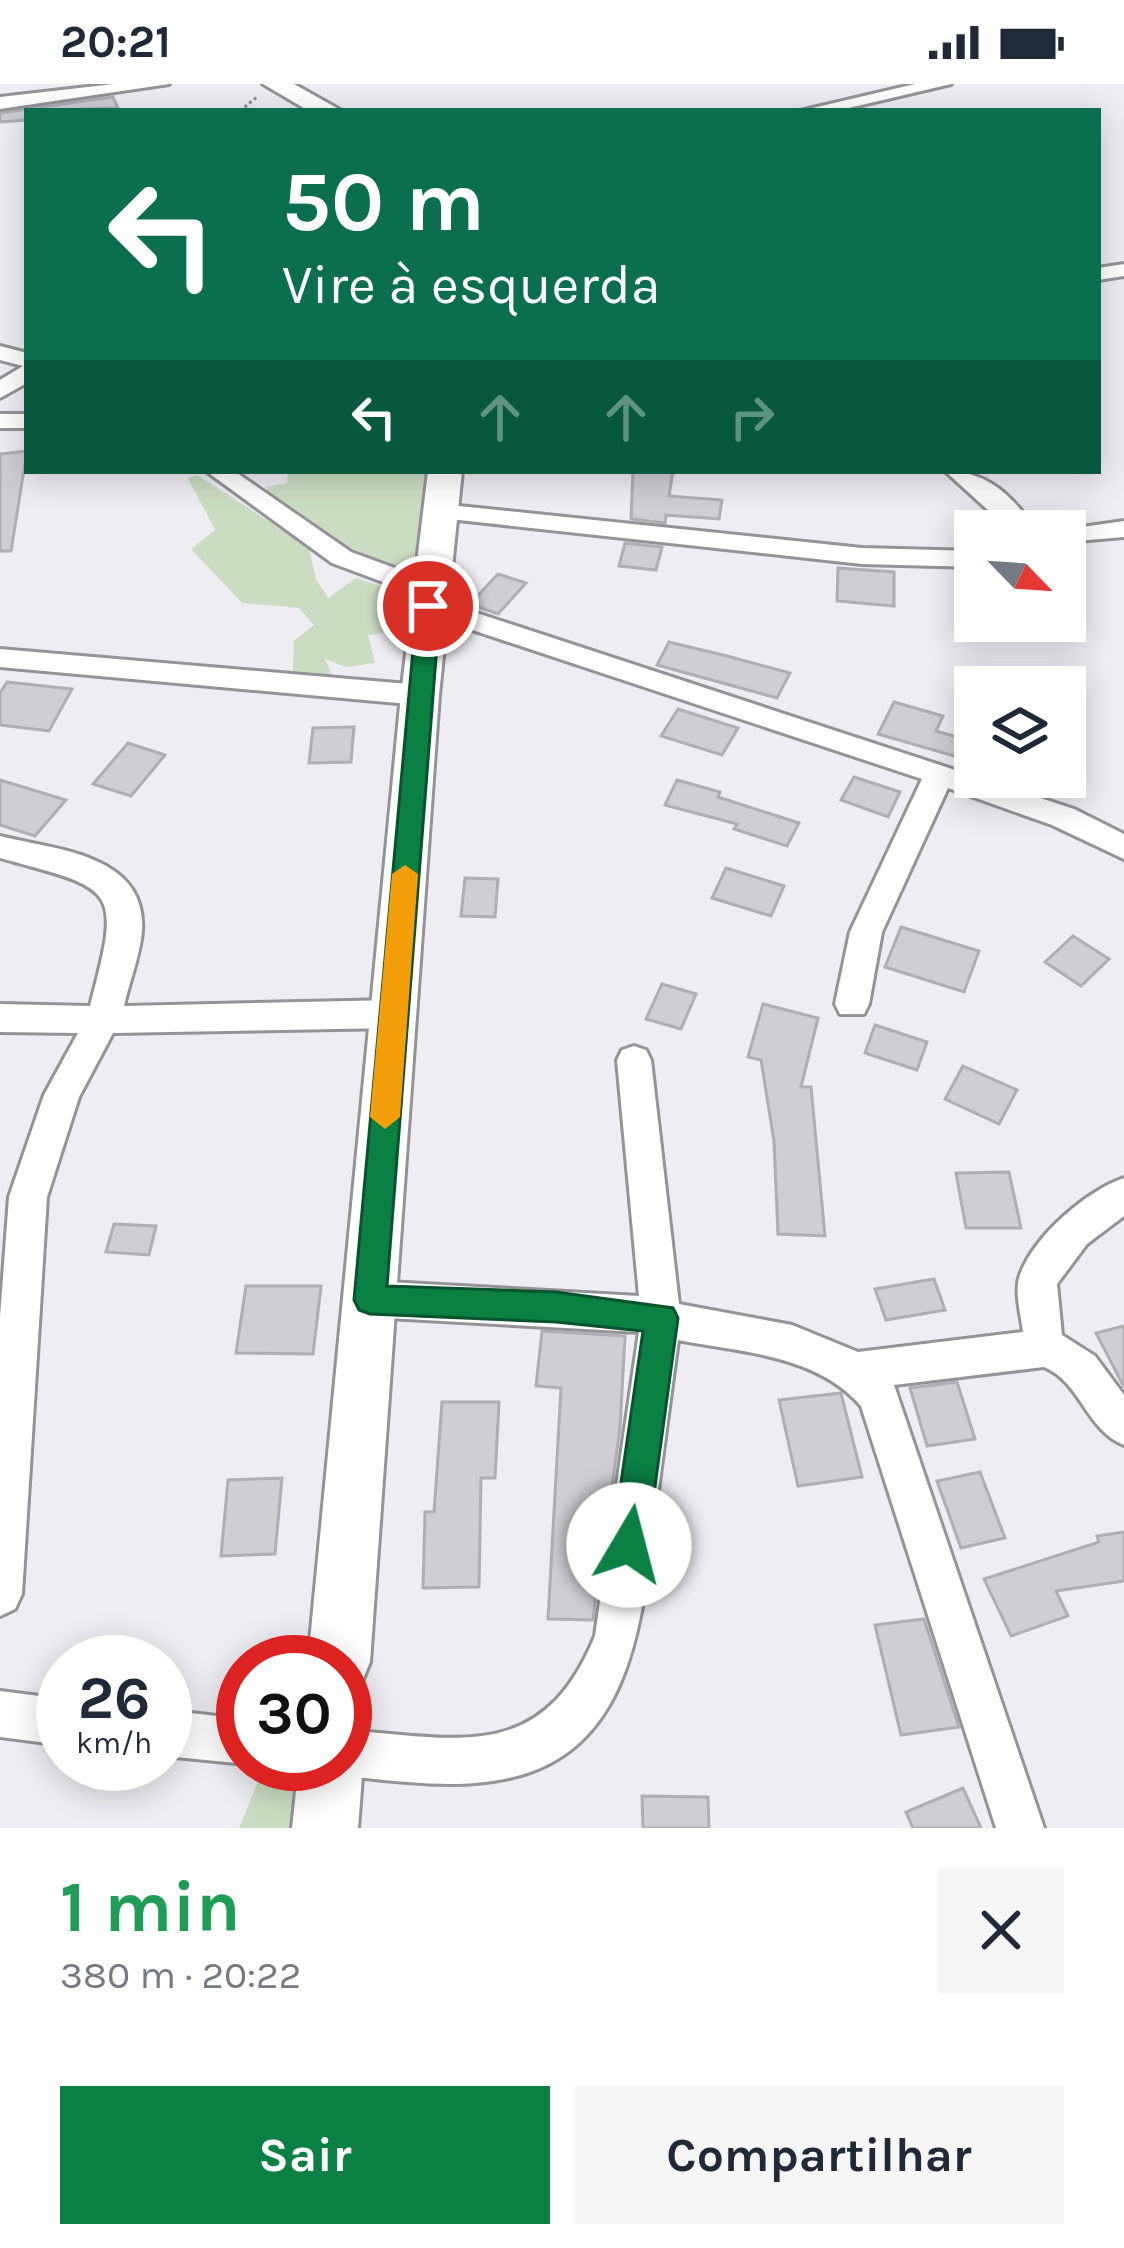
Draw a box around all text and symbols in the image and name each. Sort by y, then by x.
text: 20:21 [60,16,171,68]
text: 50 m [282,153,485,251]
icon: left [84,156,240,312]
text: Vire à esquerda [282,253,660,317]
icon: left [341,384,407,450]
icon: ahead [467,384,533,450]
icon: ahead [593,384,659,450]
icon: right [719,384,785,450]
north arrow [954,510,1086,642]
map controls [954,510,1086,798]
pin [377,555,479,657]
icon: arrive [395,573,461,639]
button: layers [954,666,1086,798]
position arrow [566,1482,692,1608]
speed limit sign: 30 [216,1635,372,1791]
text: 26 [78,1663,150,1733]
text: km/h [76,1725,152,1761]
text: 1 min [60,1865,241,1949]
button: close [938,1867,1064,1993]
text: 380 m · 20:22 [60,1952,301,1998]
button: Sair [60,2086,550,2224]
button: Compartilhar [574,2086,1064,2224]

